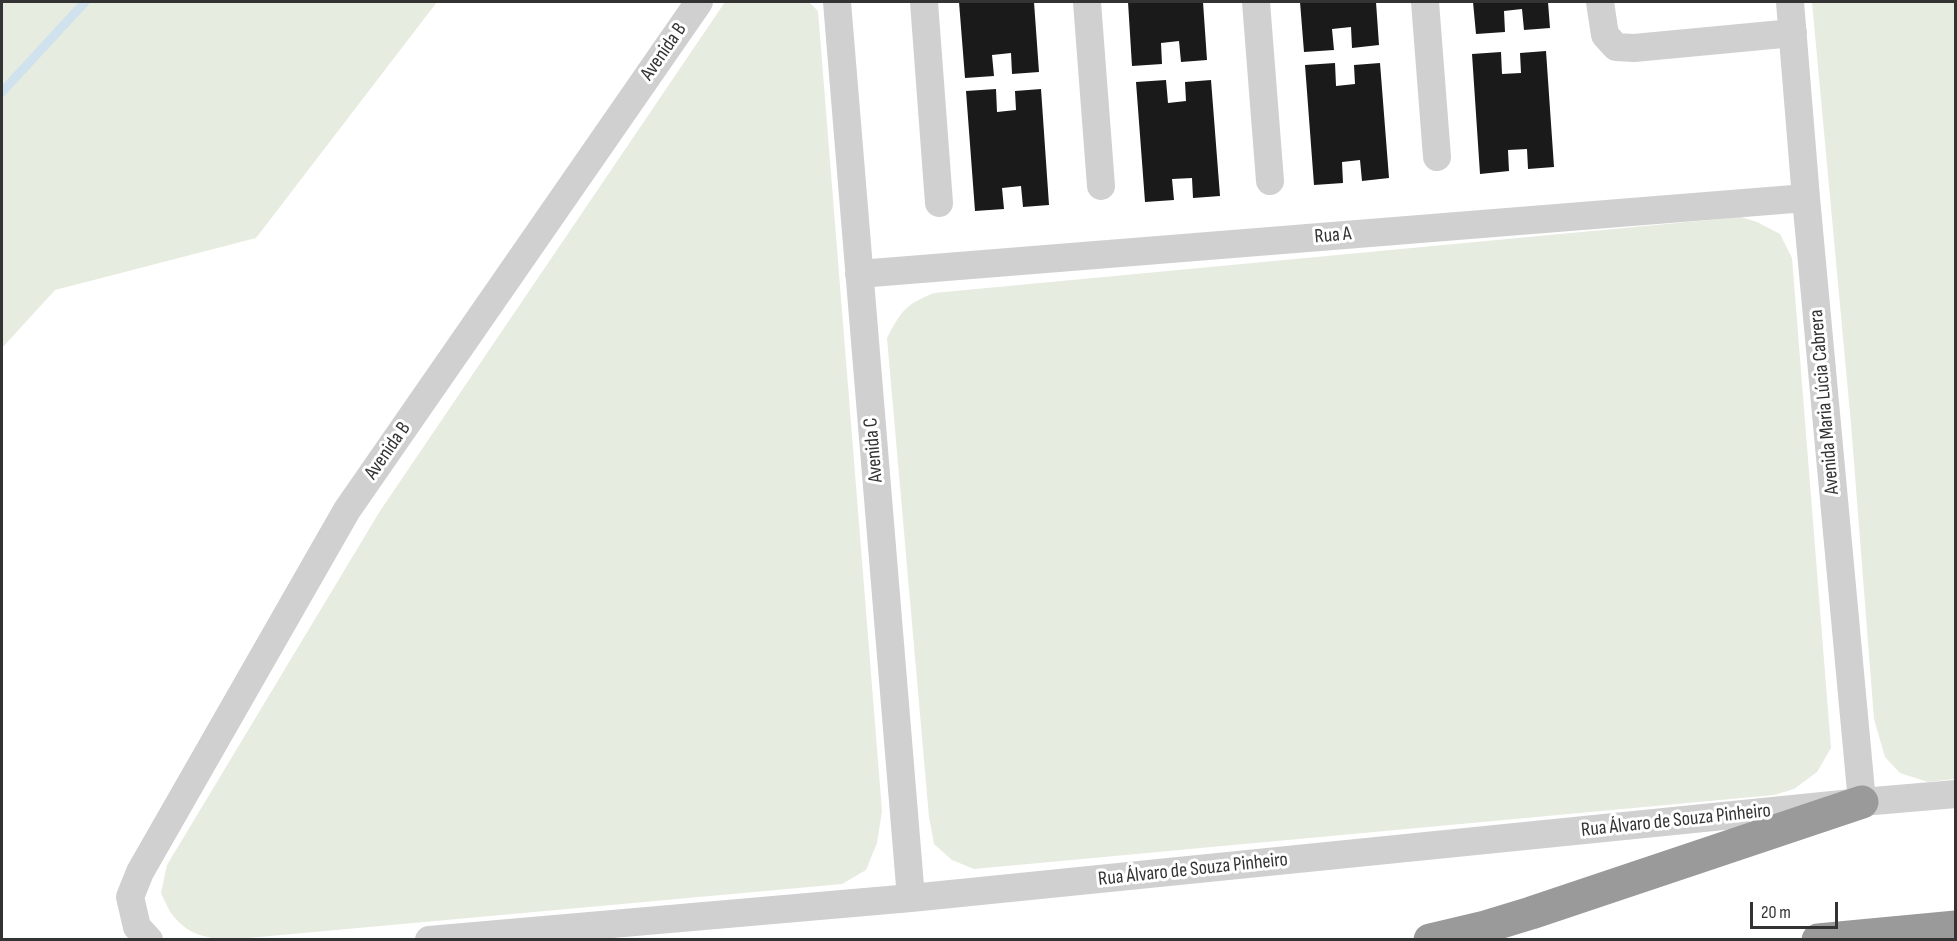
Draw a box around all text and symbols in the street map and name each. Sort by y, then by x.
street label: Avenida B [636,19,692,85]
street label: Rua A [1314,222,1352,250]
street label: Avenida Maria Lúcia Cabrera [1805,308,1845,496]
street label: Avenida C [859,417,889,483]
street label: Avenida B [360,418,416,484]
street label: Rua Álvaro de Souza Pinheiro [1580,799,1772,843]
street label: Rua Álvaro de Souza Pinheiro [1097,848,1289,892]
scale bar [1753,890,1842,928]
text: 20 m [1761,902,1791,923]

